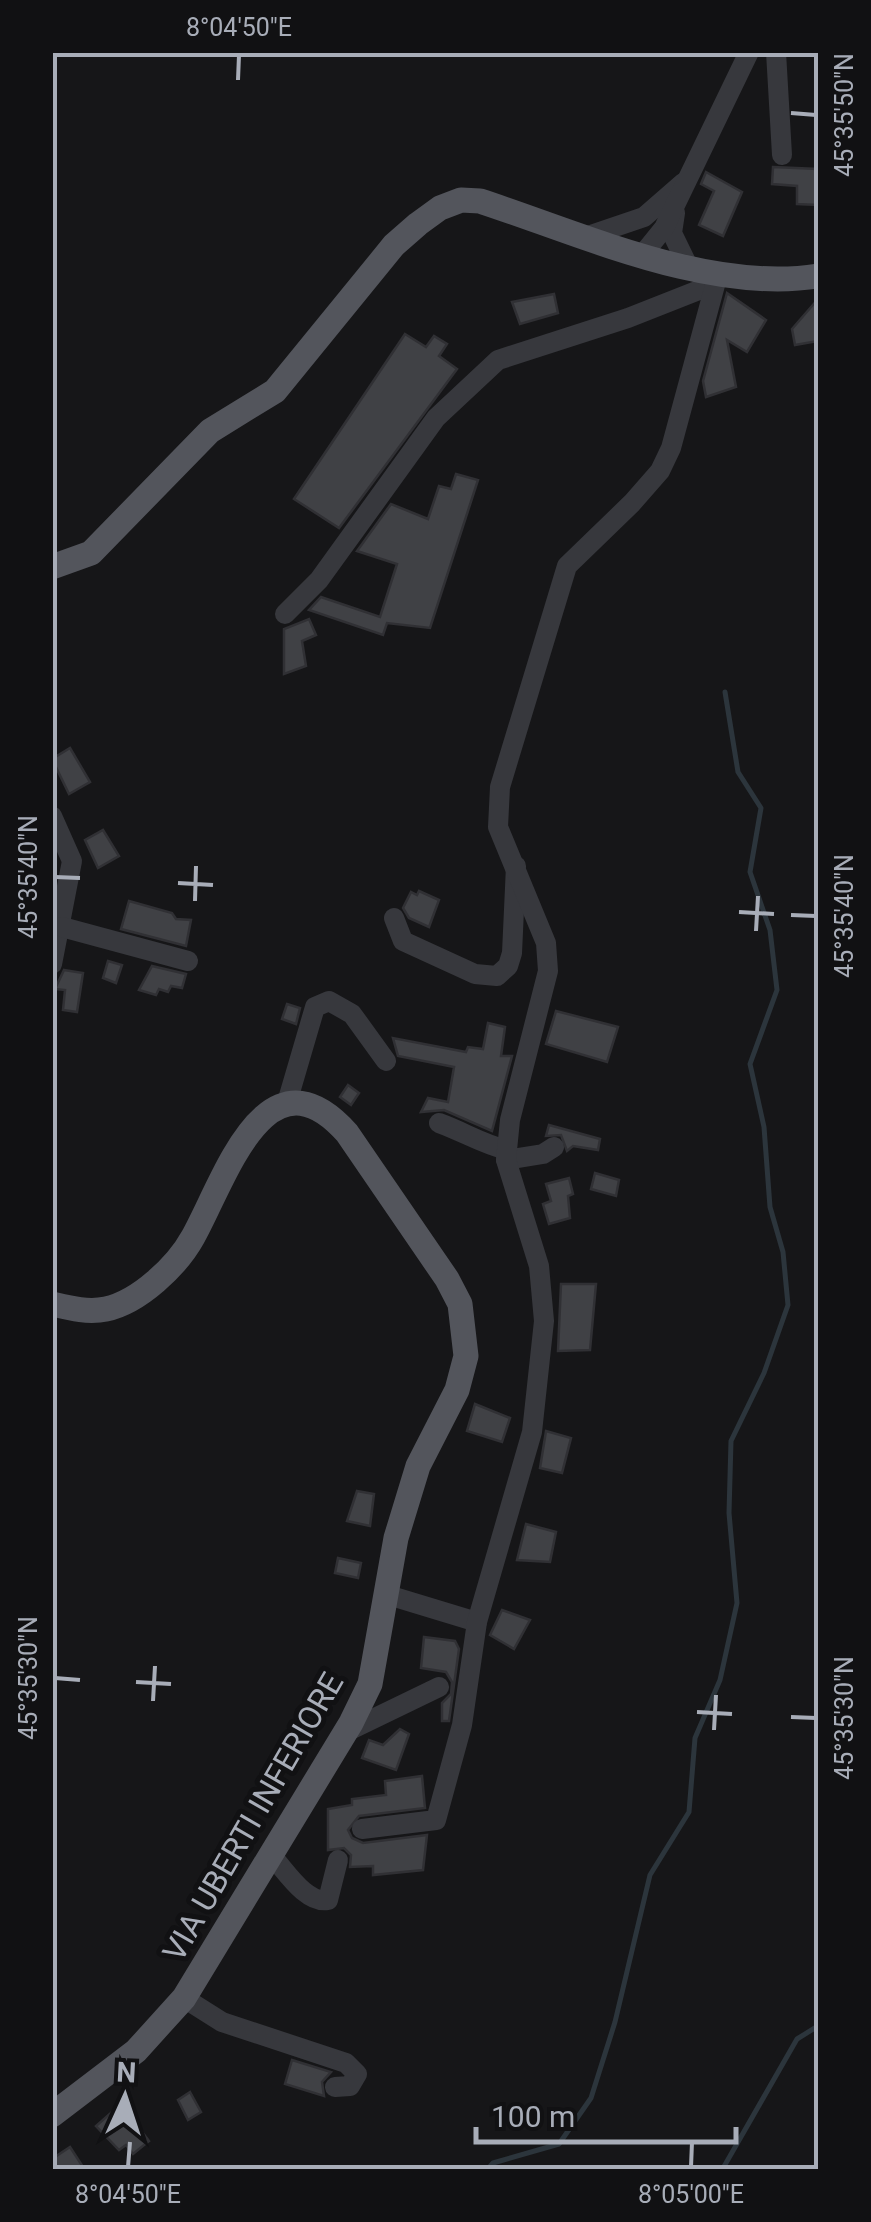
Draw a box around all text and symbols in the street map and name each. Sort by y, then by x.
text: 8°04'50"E [186,13,292,42]
text: 45°35'50"N [830,53,859,177]
text: 45°35'40"N [14,815,43,939]
text: 45°35'40"N [830,854,859,978]
text: 45°35'30"N [14,1616,43,1740]
text: 45°35'30"N [830,1656,859,1780]
street label: VIA UBERTI INFERIORE [155,1666,351,1968]
north arrow [75,2047,175,2147]
text: N [116,2056,137,2090]
scale bar [476,2082,736,2144]
text: 100 m [491,2099,575,2134]
text: 8°04'50"E [75,2180,181,2209]
text: 8°05'00"E [638,2180,744,2209]

